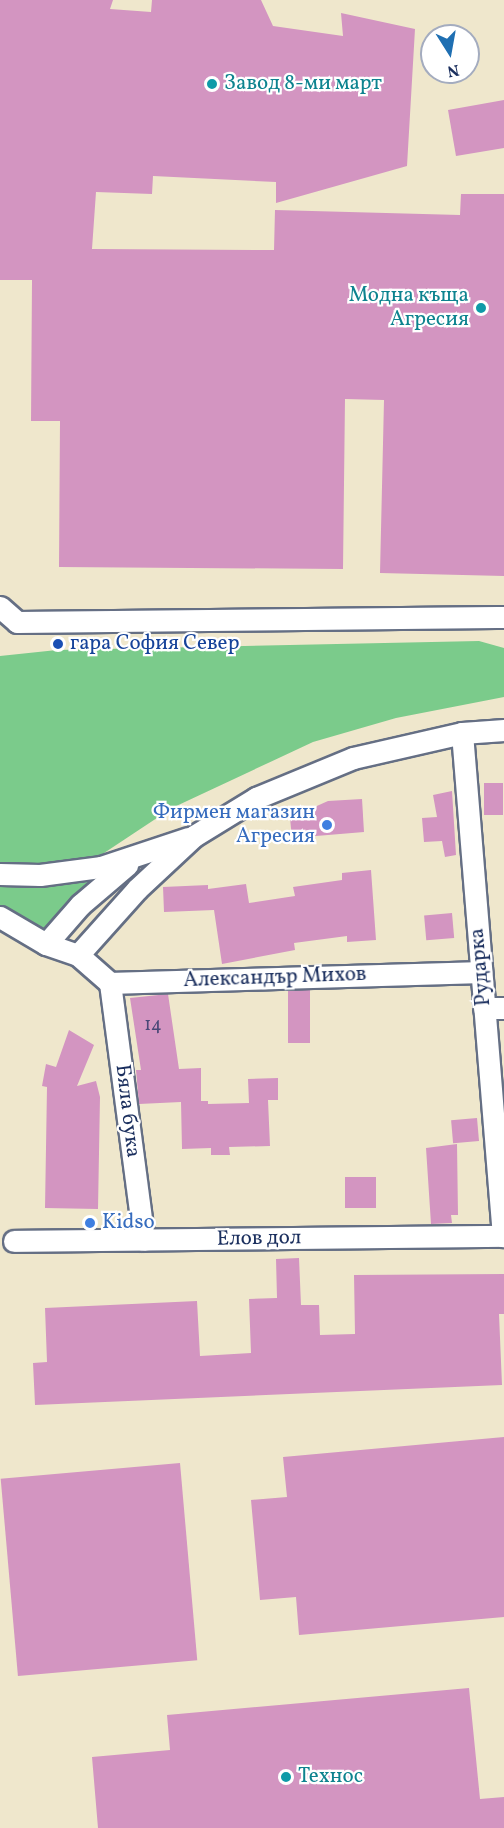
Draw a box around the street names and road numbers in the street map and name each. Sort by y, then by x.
street label: Рударка [465,927,497,1007]
street label: Александър Михов [183,962,367,994]
street label: Бяла бука [109,1063,145,1159]
street label: Елов дол [216,1226,302,1252]

